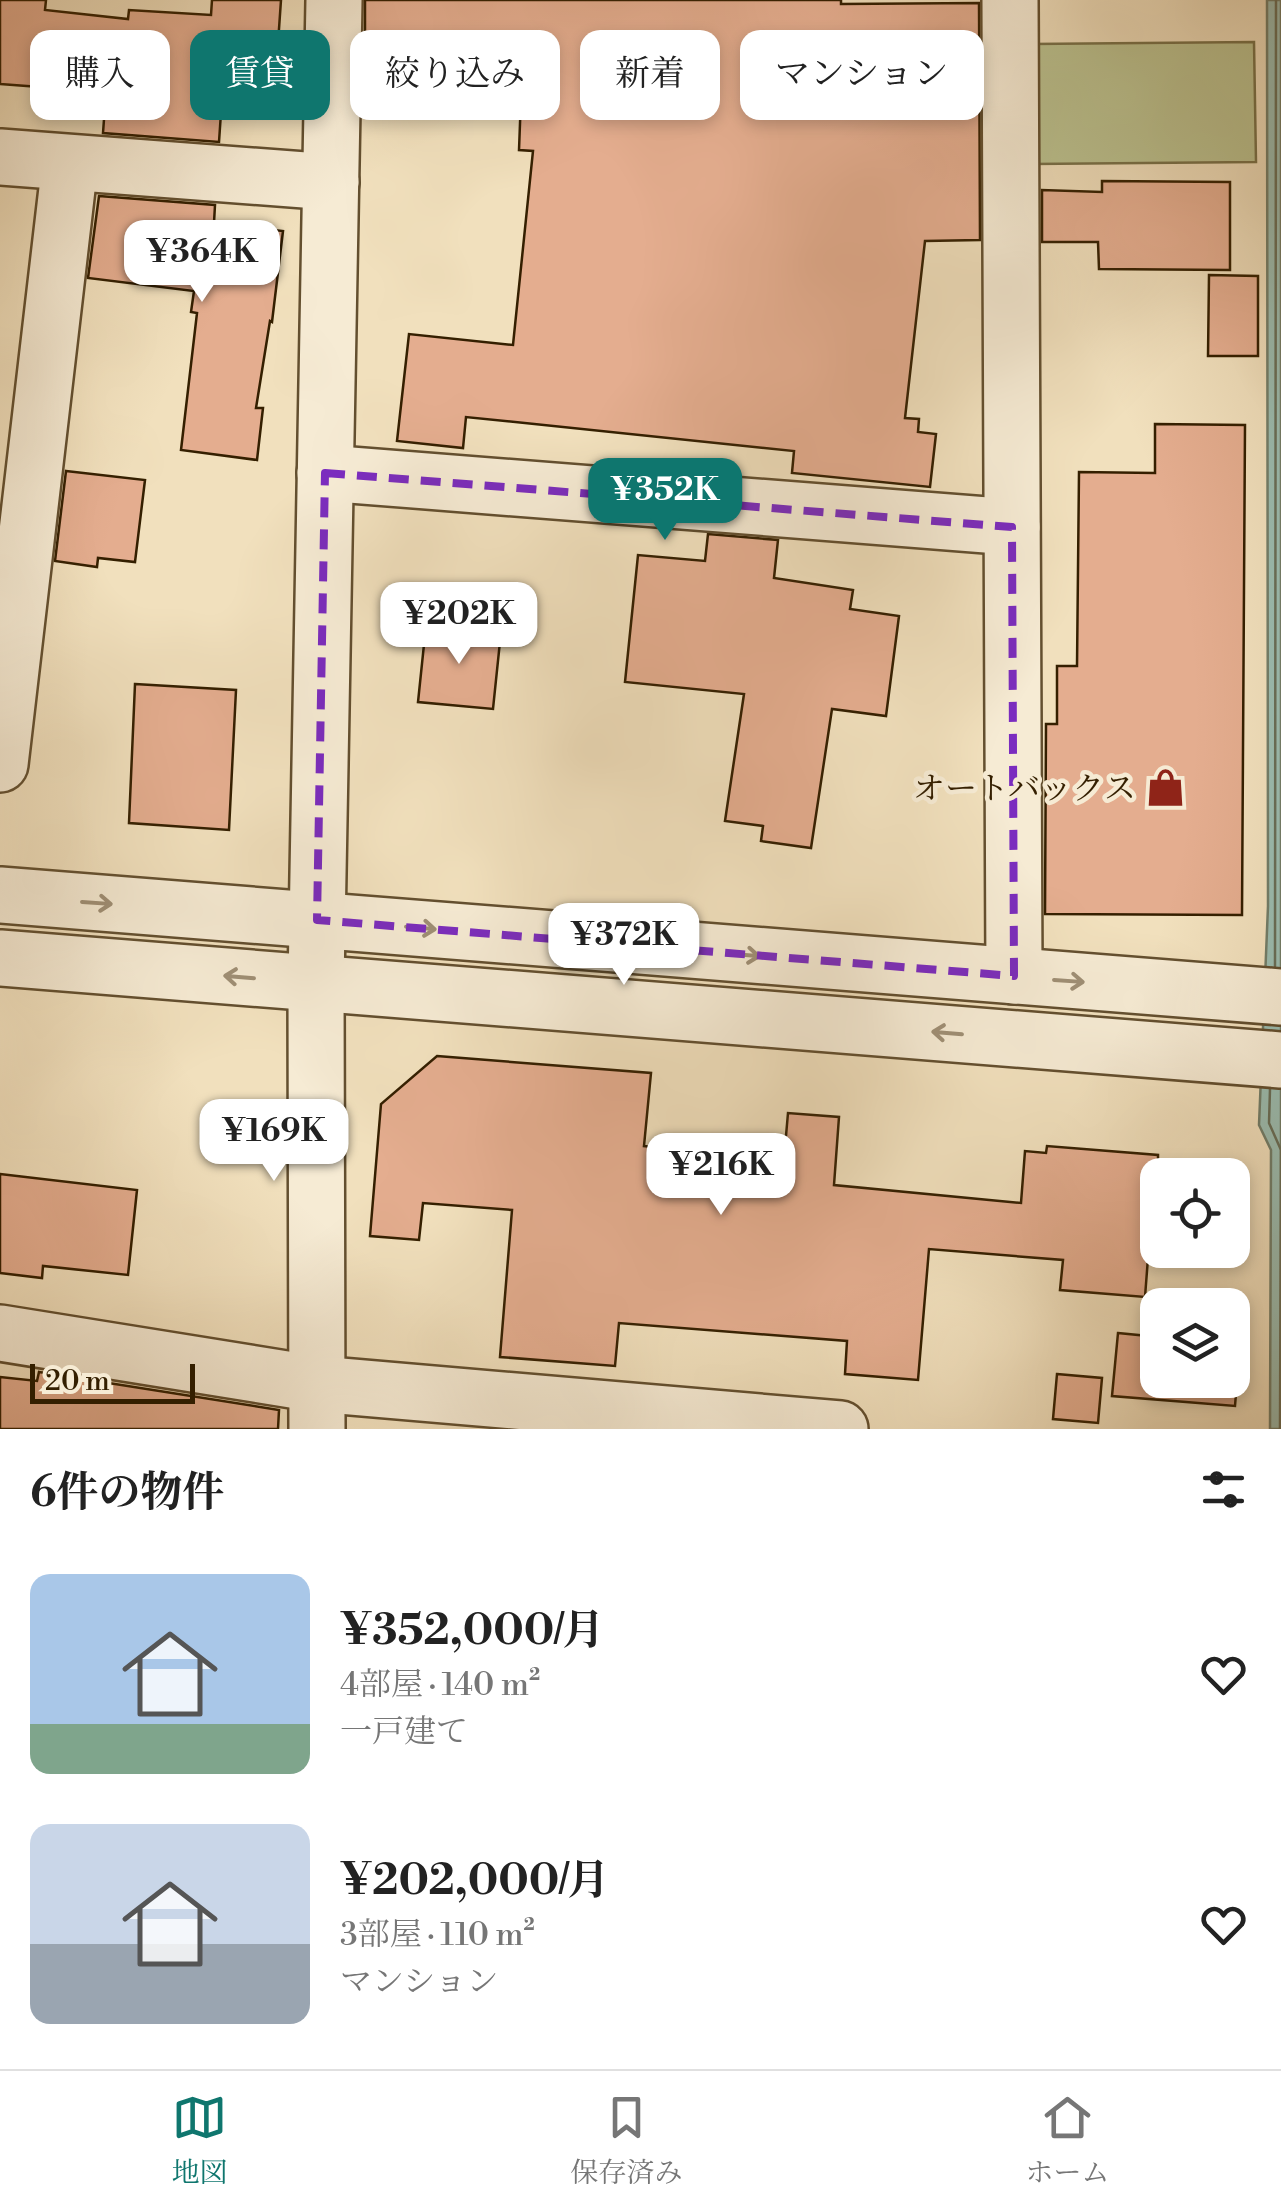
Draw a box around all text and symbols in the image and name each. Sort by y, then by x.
chip: 購入 [30,30,170,120]
chip: 賃貸 [190,30,330,120]
chip: 絞り込み [350,30,560,120]
chip: 新着 [580,30,720,120]
chip: マンション [740,30,984,120]
pin: ¥364K [132,220,272,305]
text: ¥364K [146,232,258,272]
pin: ¥352K [595,458,735,543]
text: ¥352K [610,470,720,510]
pin: ¥202K [389,582,529,667]
text: ¥202K [402,594,516,634]
shop icon: オートバックス [1145,767,1187,809]
place label: オートバックス [913,769,1136,809]
one-way arrow [81,894,113,913]
pin: ¥372K [554,903,694,988]
text: ¥372K [570,915,678,955]
one-way arrow [405,919,437,938]
one-way arrow [729,945,761,964]
one-way arrow [224,968,256,987]
one-way arrow [1053,971,1085,990]
one-way arrow [931,1024,964,1043]
pin: ¥169K [204,1099,344,1184]
text: ¥169K [222,1111,327,1151]
pin: ¥216K [651,1133,791,1218]
text: ¥216K [668,1145,774,1185]
map controls [1140,1158,1250,1398]
button: locate [1140,1158,1250,1268]
button: layers [1140,1288,1250,1398]
scale bar [30,1359,195,1404]
text: 20 m [45,1364,110,1399]
icon: filters [1196,1462,1251,1517]
text: 6件の物件 [30,1467,224,1520]
text: ¥352,000/月 [340,1605,604,1658]
icon: home [110,1614,230,1734]
icon: heart [1196,1647,1251,1702]
text: 4部屋 · 140 m² [340,1665,540,1705]
text: 一戸建て [340,1712,468,1752]
text: ¥202,000/月 [340,1855,609,1908]
icon: home [110,1864,230,1984]
icon: heart [1196,1897,1251,1952]
text: 3部屋 · 110 m² [340,1915,535,1955]
text: マンション [340,1962,499,2002]
tab: 地図 [171,2090,228,2191]
tab: 保存済み [570,2090,683,2191]
tab: ホーム [1025,2090,1110,2191]

